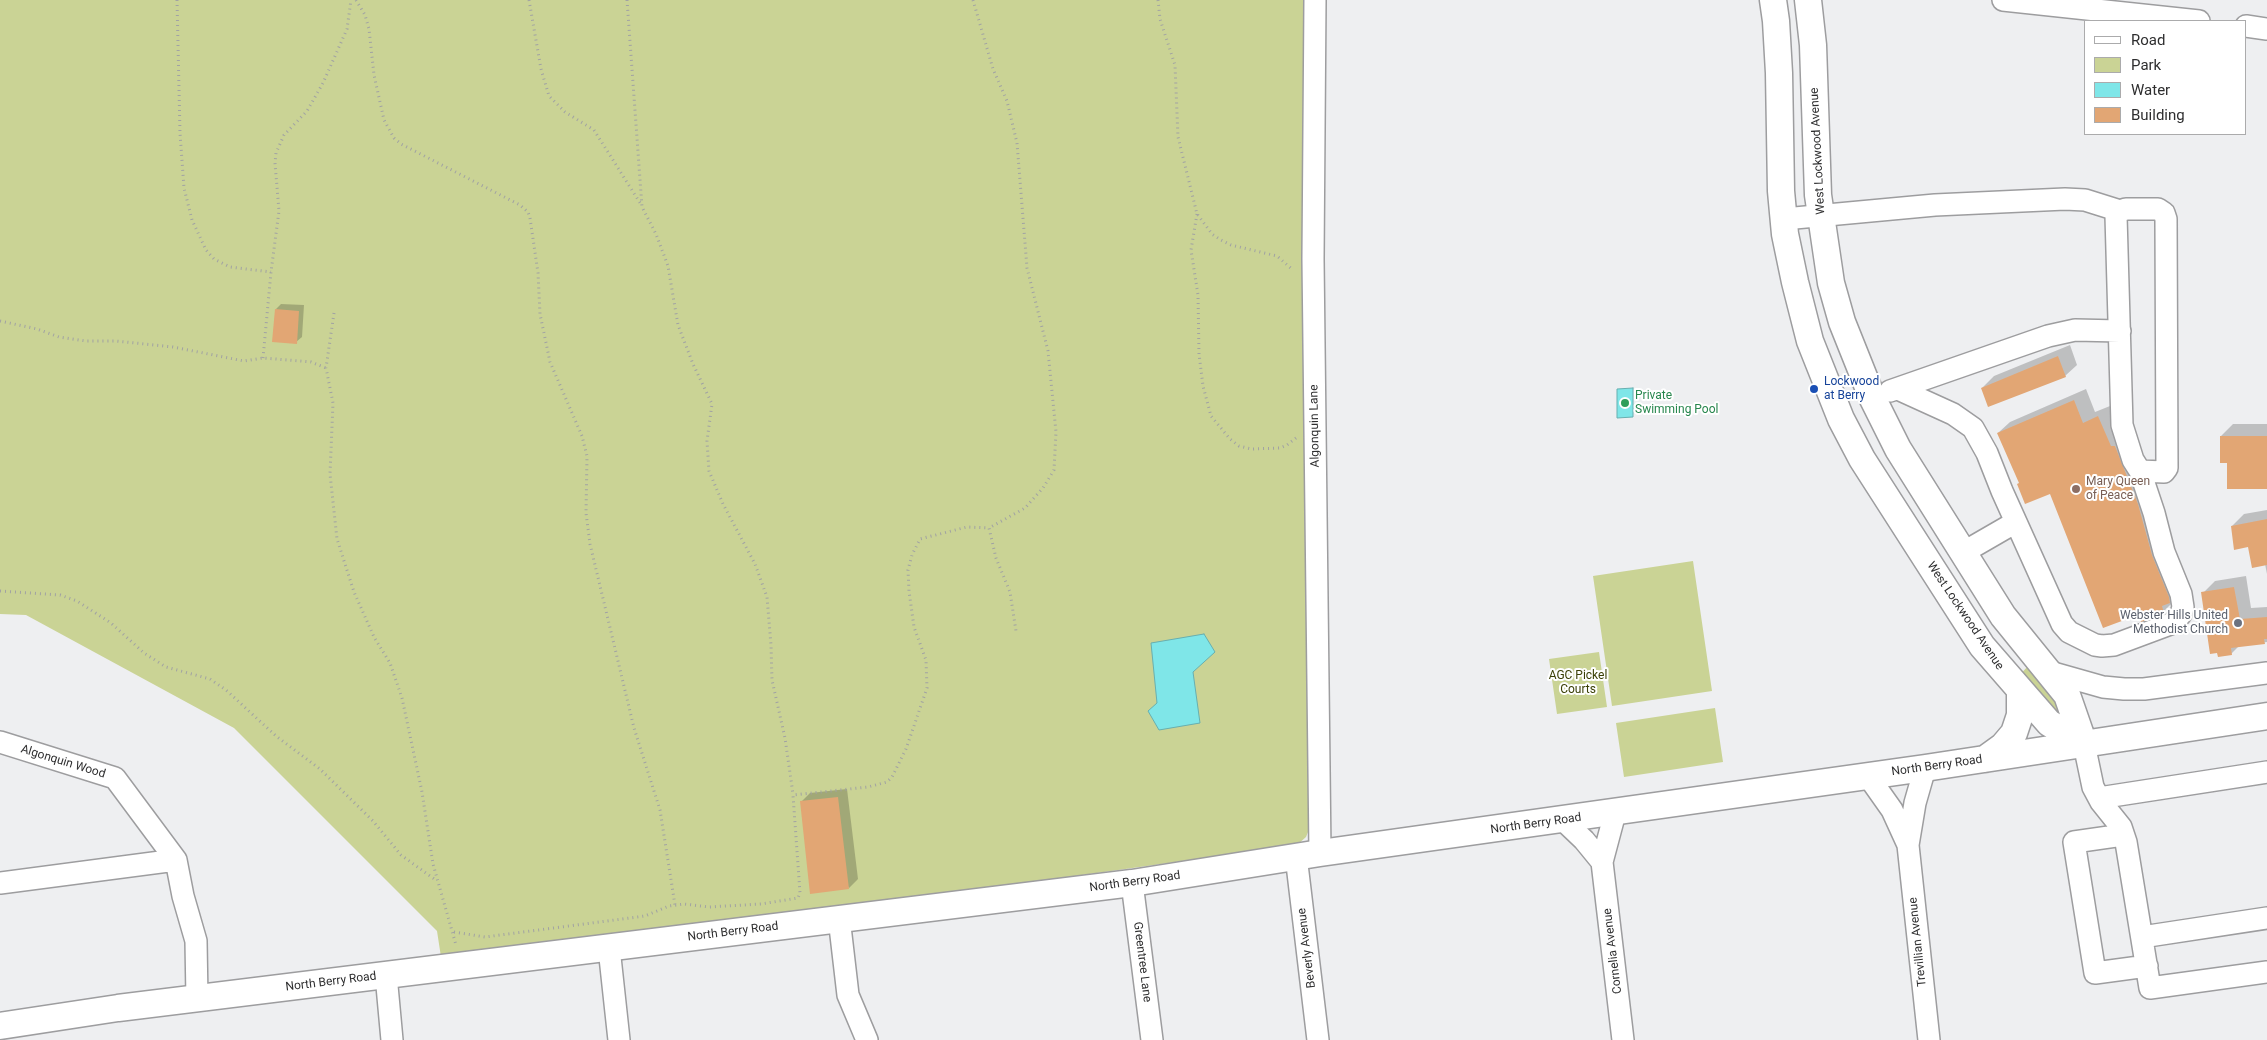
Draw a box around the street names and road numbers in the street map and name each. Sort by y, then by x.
street label: West Lockwood Avenue [1807,87,1829,215]
street label: Algonquin Lane [1307,384,1323,468]
street label: West Lockwood Avenue [1923,559,2007,673]
street label: Algonquin Wood [19,742,107,782]
street label: North Berry Road [1891,753,1983,779]
street label: North Berry Road [1490,811,1582,837]
street label: North Berry Road [1089,869,1181,895]
street label: Trevillian Avenue [1906,897,1930,987]
street label: Beverly Avenue [1295,907,1319,989]
street label: Cornelia Avenue [1601,907,1625,995]
street label: North Berry Road [687,919,779,945]
street label: Greentree Lane [1130,921,1154,1003]
street label: North Berry Road [285,969,377,995]

